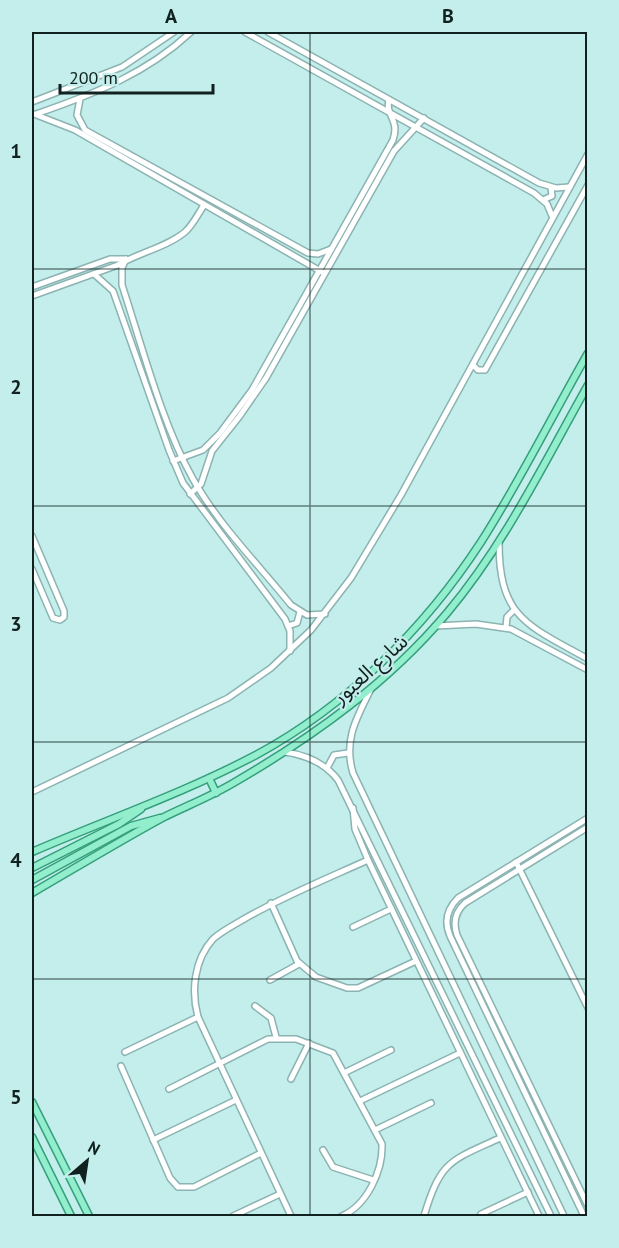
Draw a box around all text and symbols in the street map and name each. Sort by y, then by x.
text: A [165,3,178,29]
text: B [442,3,454,29]
scale bar [60,57,213,95]
text: 200 m [69,66,118,89]
text: 1 [10,138,22,164]
text: 2 [10,374,22,400]
text: 3 [10,611,22,637]
street label: شارع العبور [325,628,415,712]
text: 4 [10,847,22,873]
text: 5 [10,1084,22,1110]
north arrow [57,1131,117,1191]
text: N [85,1137,104,1159]

